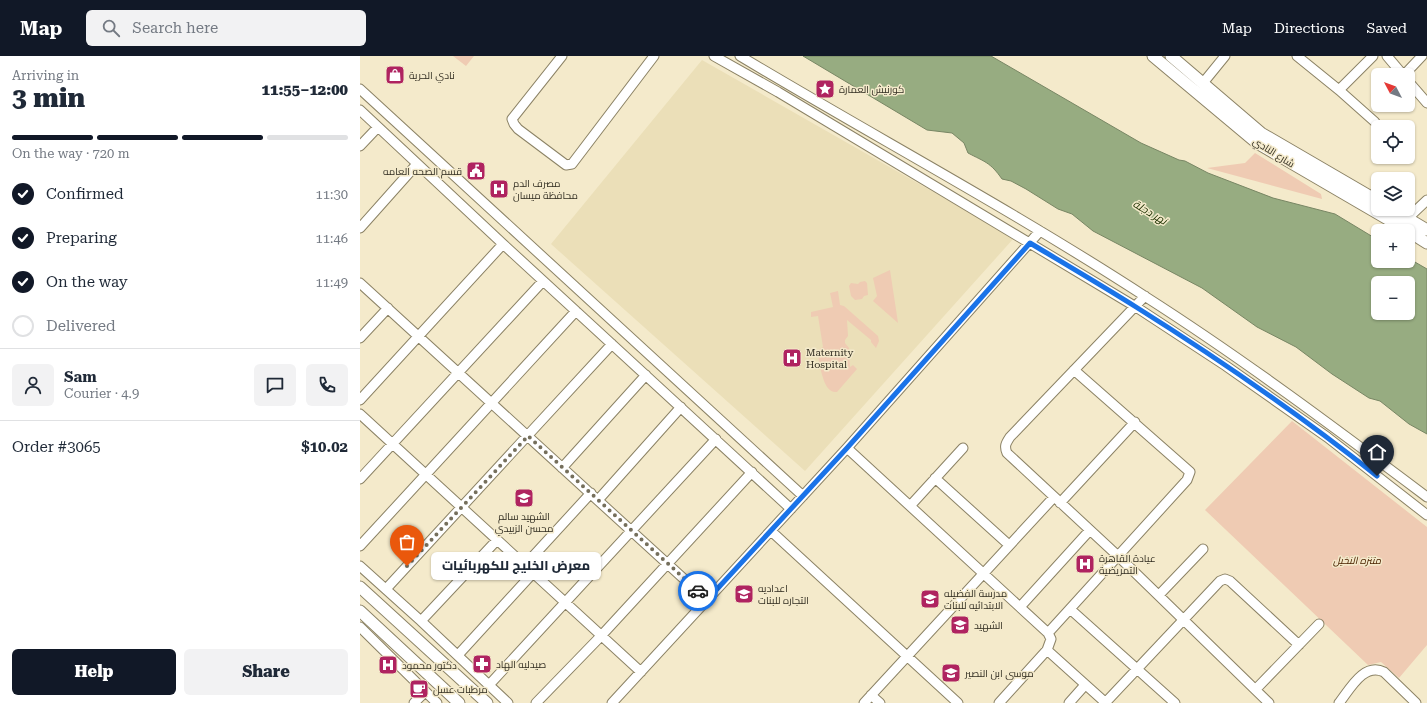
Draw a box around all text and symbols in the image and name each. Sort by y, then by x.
search box [86,10,366,46]
text: Map [20,17,62,40]
icon: search [100,17,122,39]
text: Search here [132,19,218,37]
text: Map [1222,20,1252,36]
text: Directions [1274,20,1344,36]
text: Saved [1366,20,1407,36]
shop icon: نادي الحرية [384,64,406,86]
text: Arriving in [12,68,79,83]
north arrow [1371,68,1415,112]
map controls [1371,68,1415,320]
place label: نادي الحرية [409,70,455,83]
place icon: كورنيش العمارة [814,78,836,100]
text: 11:55–12:00 [262,81,348,99]
text: 3 min [12,83,85,113]
place label: كورنيش العمارة [839,84,904,96]
button: locate [1371,120,1415,164]
street label: شارع النادي [1250,135,1297,171]
text: On the way · 720 m [12,146,129,161]
public building icon: قسم الصحه العامه [465,160,487,182]
place label: قسم الصحه العامه [383,166,462,179]
button: layers [1371,172,1415,216]
hospital icon: مصرف الدم محافظة ميسان [488,178,510,200]
place label: مصرف الدم محافظة ميسان [513,178,578,202]
icon: check [12,183,34,205]
text: Confirmed [46,185,124,203]
text: 11:30 [316,187,348,202]
water label: نهر دجلة [1130,197,1170,228]
button: + [1371,224,1415,268]
icon: check [12,227,34,249]
text: Preparing [46,229,117,247]
text: 11:46 [316,231,348,246]
icon: check [12,271,34,293]
text: On the way [46,273,128,291]
text: 11:49 [316,275,348,290]
button: − [1371,276,1415,320]
text: Delivered [46,317,116,335]
hospital icon: Maternity Hospital [781,347,803,369]
place label: Maternity Hospital [806,347,853,370]
button: person [12,364,54,406]
button: chat [254,364,296,406]
button: phone [306,364,348,406]
text: Sam [64,368,97,386]
text: Courier · 4.9 [64,386,139,401]
pin [1360,435,1394,476]
text: Order #3065 [12,438,101,456]
text: $10.02 [301,438,348,456]
icon: home [1366,441,1388,463]
school or university icon: الشهيد سالم محسن الزبيدي [513,487,535,509]
place label: الشهيد سالم محسن الزبيدي [495,511,553,536]
pin [390,525,424,566]
icon: bag [396,531,418,553]
callout: معرض الخليج للكهربائيات [431,552,601,580]
hospital icon: عيادة القاهرة التمريضية [1074,553,1096,575]
place label: عيادة القاهرة التمريضية [1099,553,1156,576]
park label: متنزه النخيل [1333,555,1382,567]
text: معرض الخليج للكهربائيات [442,558,590,573]
courier [678,571,718,611]
icon: car [687,580,709,602]
school or university icon: اعداديه التجاره للبنات [733,583,755,605]
place label: اعداديه التجاره للبنات [758,583,809,606]
school or university icon: مدرسة الفضيله الابتدائيه للبنات [919,588,941,610]
place label: مدرسة الفضيله الابتدائيه للبنات [944,588,1007,611]
school or university icon: الشهيد [949,614,971,636]
place label: الشهيد [974,620,1003,632]
button: Help [12,649,176,695]
button: Share [184,649,348,695]
pharmacy icon: صيدليه الهاد [471,653,493,675]
hospital icon: دكتور محمود [377,654,399,676]
place label: صيدليه الهاد [496,659,546,671]
place label: دكتور محمود [402,660,457,671]
school or university icon: موسى ابن النصير [940,662,962,684]
place label: موسى ابن النصير [964,668,1034,680]
cafe icon: مرطبات عسل [408,678,430,700]
place label: مرطبات عسل [433,684,488,696]

